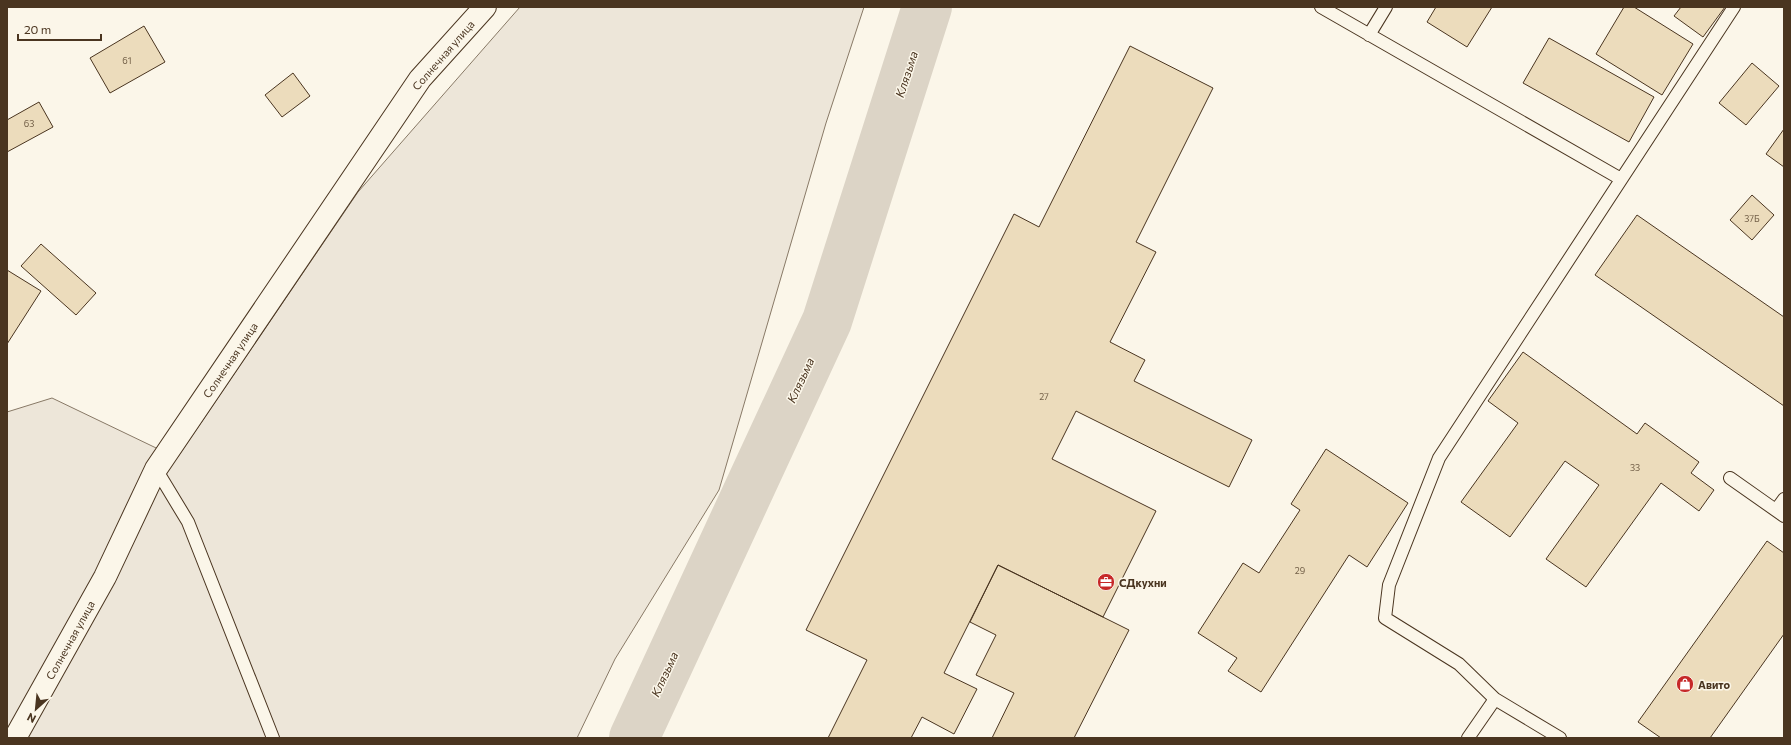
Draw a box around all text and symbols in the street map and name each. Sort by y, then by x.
scale bar [18,16,101,42]
street label: Солнечная улица [409,17,477,93]
text: 20 m [24,22,51,36]
water label: Клязьма [892,49,920,99]
house number: 61 [122,55,132,66]
house number: 63 [24,118,34,129]
house number: 37Б [1744,213,1760,224]
street label: Солнечная улица [200,320,260,400]
water label: Клязьма [784,355,816,405]
house number: 27 [1039,391,1049,402]
house number: 33 [1630,462,1640,473]
house number: 29 [1295,565,1305,576]
office icon: СДкухни [1096,572,1116,592]
place label: СДкухни [1119,576,1167,589]
street label: Солнечная улица [43,598,97,682]
water label: Клязьма [648,649,680,699]
shop icon: Авито [1675,674,1695,694]
place label: Авито [1698,678,1731,691]
north arrow [16,689,56,729]
text: N [25,711,38,726]

